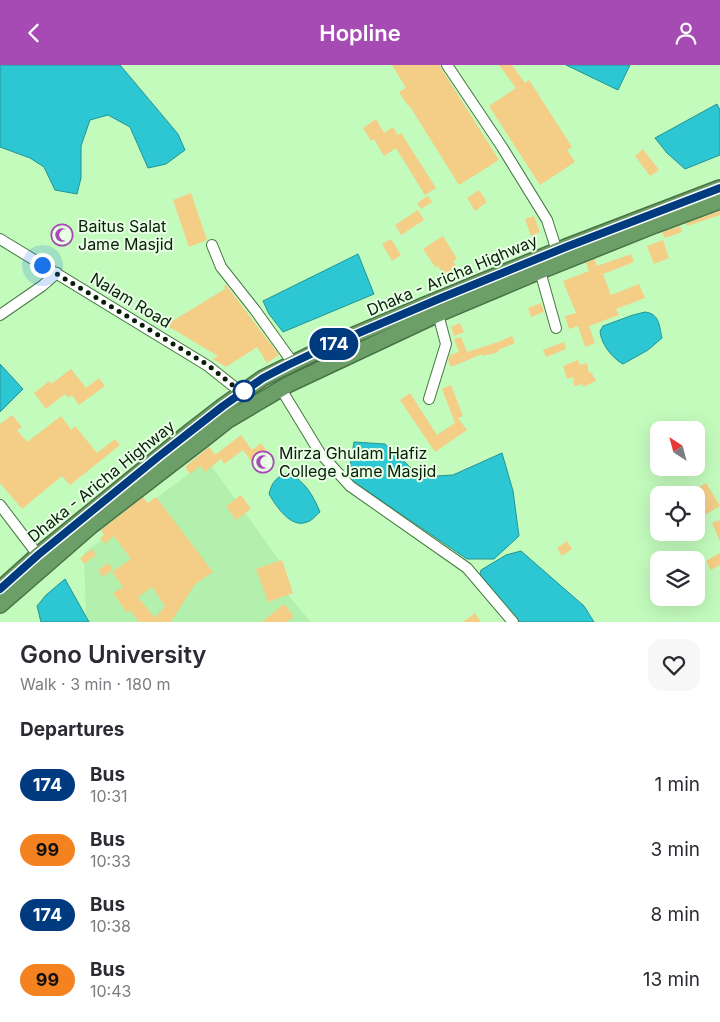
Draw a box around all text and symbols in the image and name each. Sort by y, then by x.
icon: back [20,19,48,47]
icon: person [672,19,700,47]
text: Hopline [319,20,401,46]
place label: Baitus Salat Jame Masjid [78,216,173,254]
mosque icon: Baitus Salat Jame Masjid [50,223,74,247]
street label: Dhaka - Aricha Highway [364,230,540,320]
your location [30,253,55,278]
street label: Nalam Road [87,268,175,332]
line badge: 174 [305,328,363,360]
text: 174 [319,333,349,354]
unlabelled marker [233,380,255,402]
street label: Dhaka - Aricha Highway [23,416,179,546]
north arrow [650,421,705,476]
map controls [650,421,705,606]
place label: Mirza Ghulam Hafiz College Jame Masjid [279,443,436,481]
mosque icon: Mirza Ghulam Hafiz College Jame Masjid [251,450,275,474]
button: locate [650,486,705,541]
button: layers [650,551,705,606]
button: heart [648,639,700,691]
text: Gono University [20,640,207,669]
text: Walk · 3 min · 180 m [20,674,171,694]
text: Departures [20,718,124,741]
text: Bus [90,763,125,786]
text: 1 min [654,773,700,796]
text: 174 [33,774,62,795]
text: 10:31 [90,786,128,806]
text: Bus [90,828,125,851]
text: 3 min [650,838,700,861]
text: 99 [36,839,59,860]
text: 10:33 [90,851,131,871]
text: Bus [90,893,125,916]
text: 8 min [650,903,700,926]
text: 174 [33,904,62,925]
text: 10:38 [90,916,131,936]
text: Bus [90,958,125,981]
text: 13 min [643,968,700,991]
text: 99 [36,969,59,990]
text: 10:43 [90,981,131,1001]

